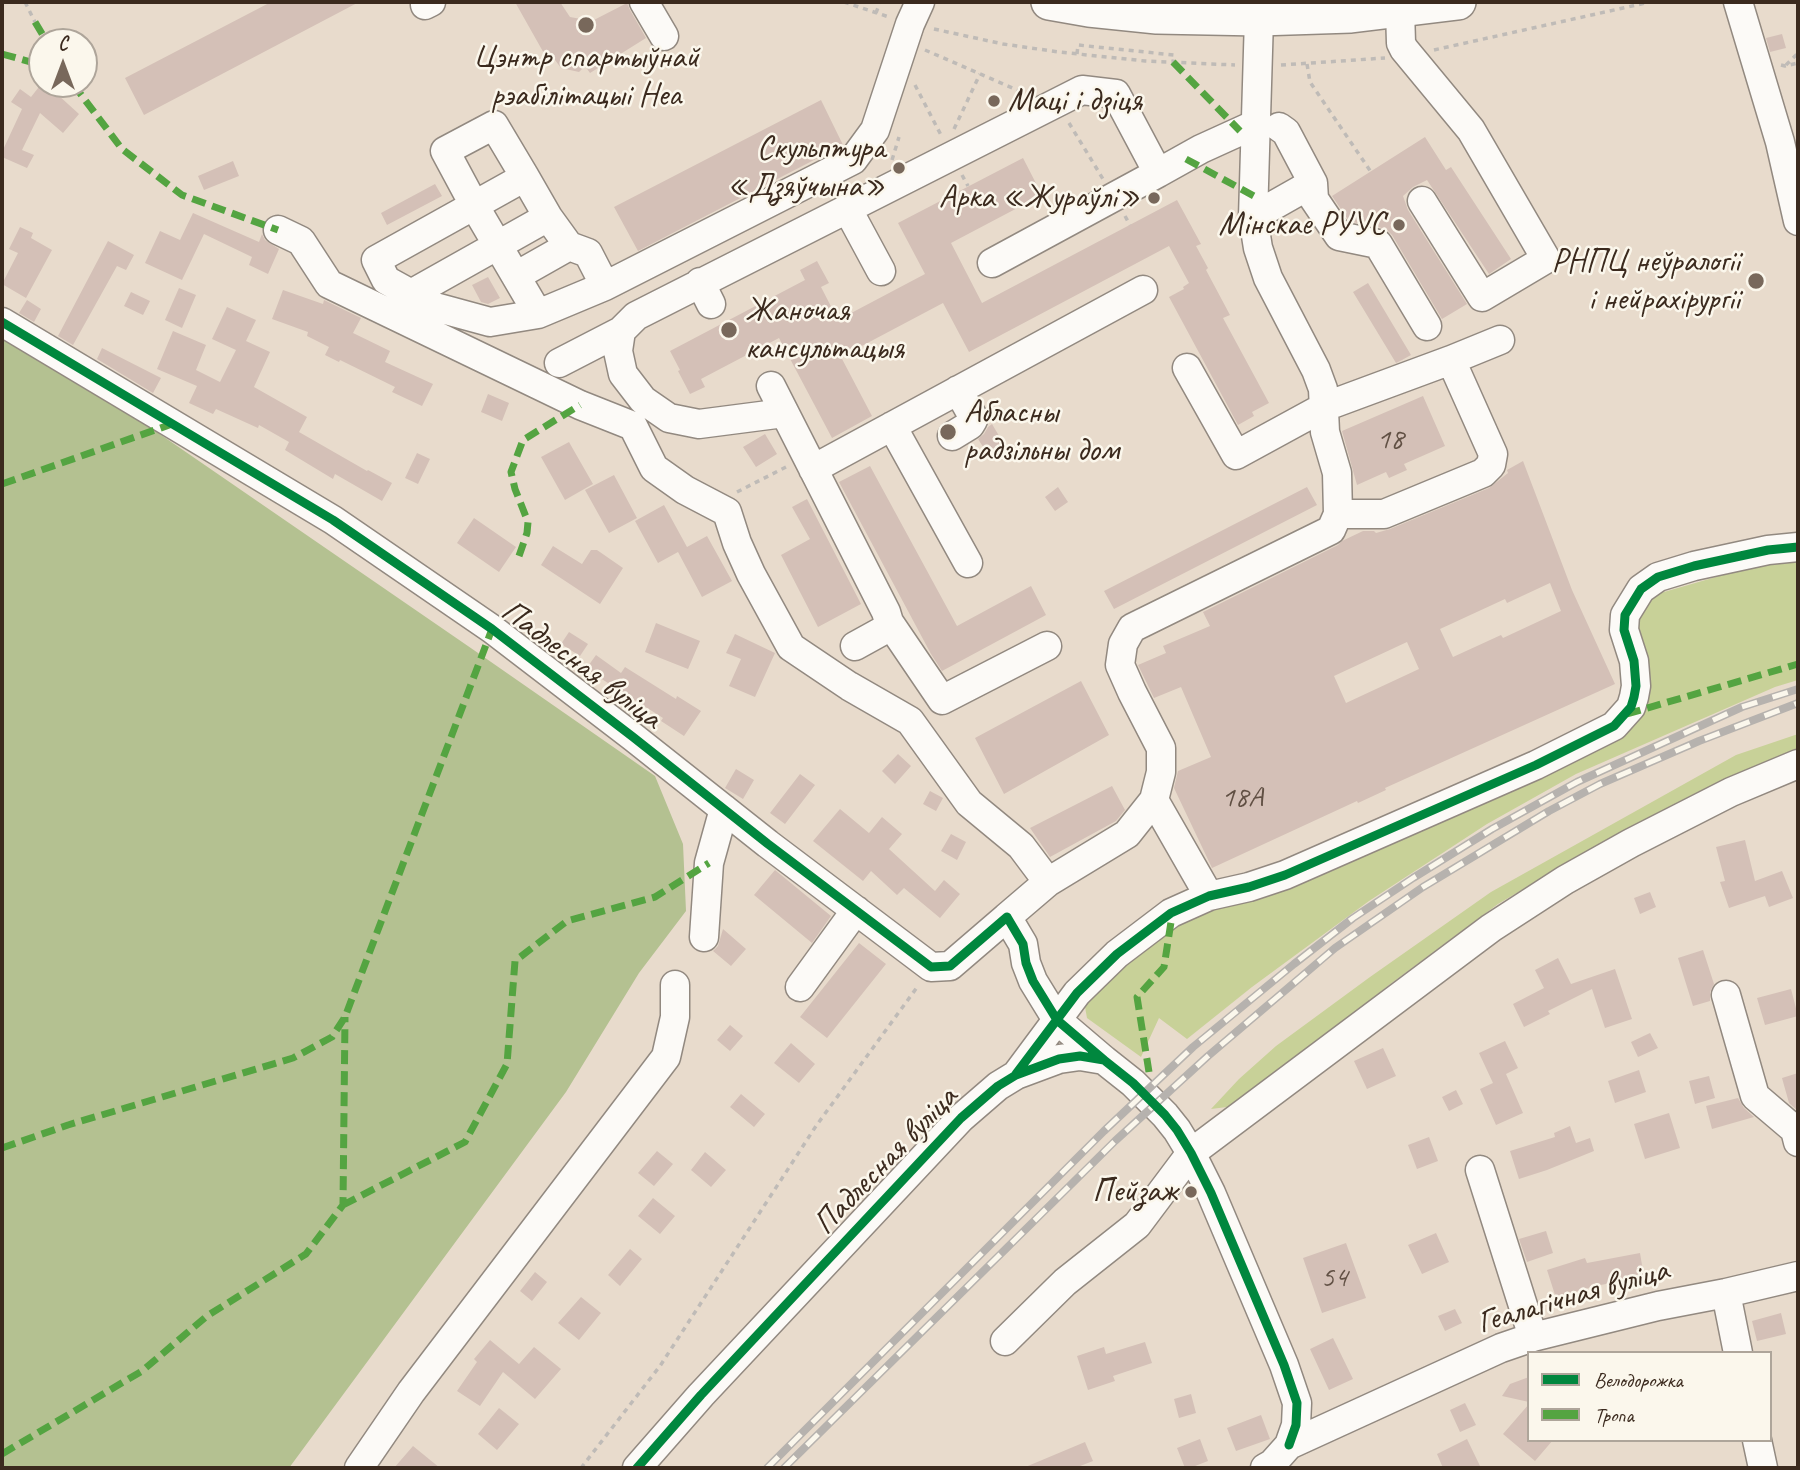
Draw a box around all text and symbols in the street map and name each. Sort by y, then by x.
marker: Цэнтр спартыўнай рэабілітацыі Неа [576,15,596,35]
north arrow [28,28,98,98]
text: С [58,32,68,56]
place label: Цэнтр спартыўнай рэабілітацыі Неа [473,38,699,116]
place label: Маці і дзіця [1008,81,1142,121]
marker: Маці і дзіця [986,93,1002,109]
place label: Скульптура «Дзяўчына» [727,129,885,207]
marker: Скульптура «Дзяўчына» [891,160,907,176]
place label: Арка «Жураўлі» [939,178,1140,218]
marker: Арка «Жураўлі» [1146,190,1162,206]
place label: Мінскае РУУС [1219,205,1385,245]
marker: Мінскае РУУС [1391,217,1407,233]
place label: РНПЦ неўралогіі і нейрахірургіі [1551,242,1740,320]
marker: РНПЦ неўралогіі і нейрахірургіі [1746,271,1766,291]
place label: Жаночая кансультацыя [745,291,904,369]
marker: Жаночая кансультацыя [719,320,739,340]
place label: Абласны радзільны дом [964,393,1119,471]
marker: Абласны радзільны дом [938,422,958,442]
house number: 18 [1377,422,1403,458]
street label: Падлесная вуліца [493,592,669,738]
house number: 18А [1221,780,1263,816]
street label: Падлесная вуліца [805,1079,967,1243]
place label: Пейзаж [1092,1172,1177,1212]
marker: Пейзаж [1183,1184,1199,1200]
street label: Геалагічная вуліца [1473,1251,1673,1343]
house number: 54 [1321,1260,1347,1296]
legend [1527,1351,1772,1442]
text: Велодорожка [1594,1367,1683,1393]
text: Тропа [1594,1402,1634,1428]

